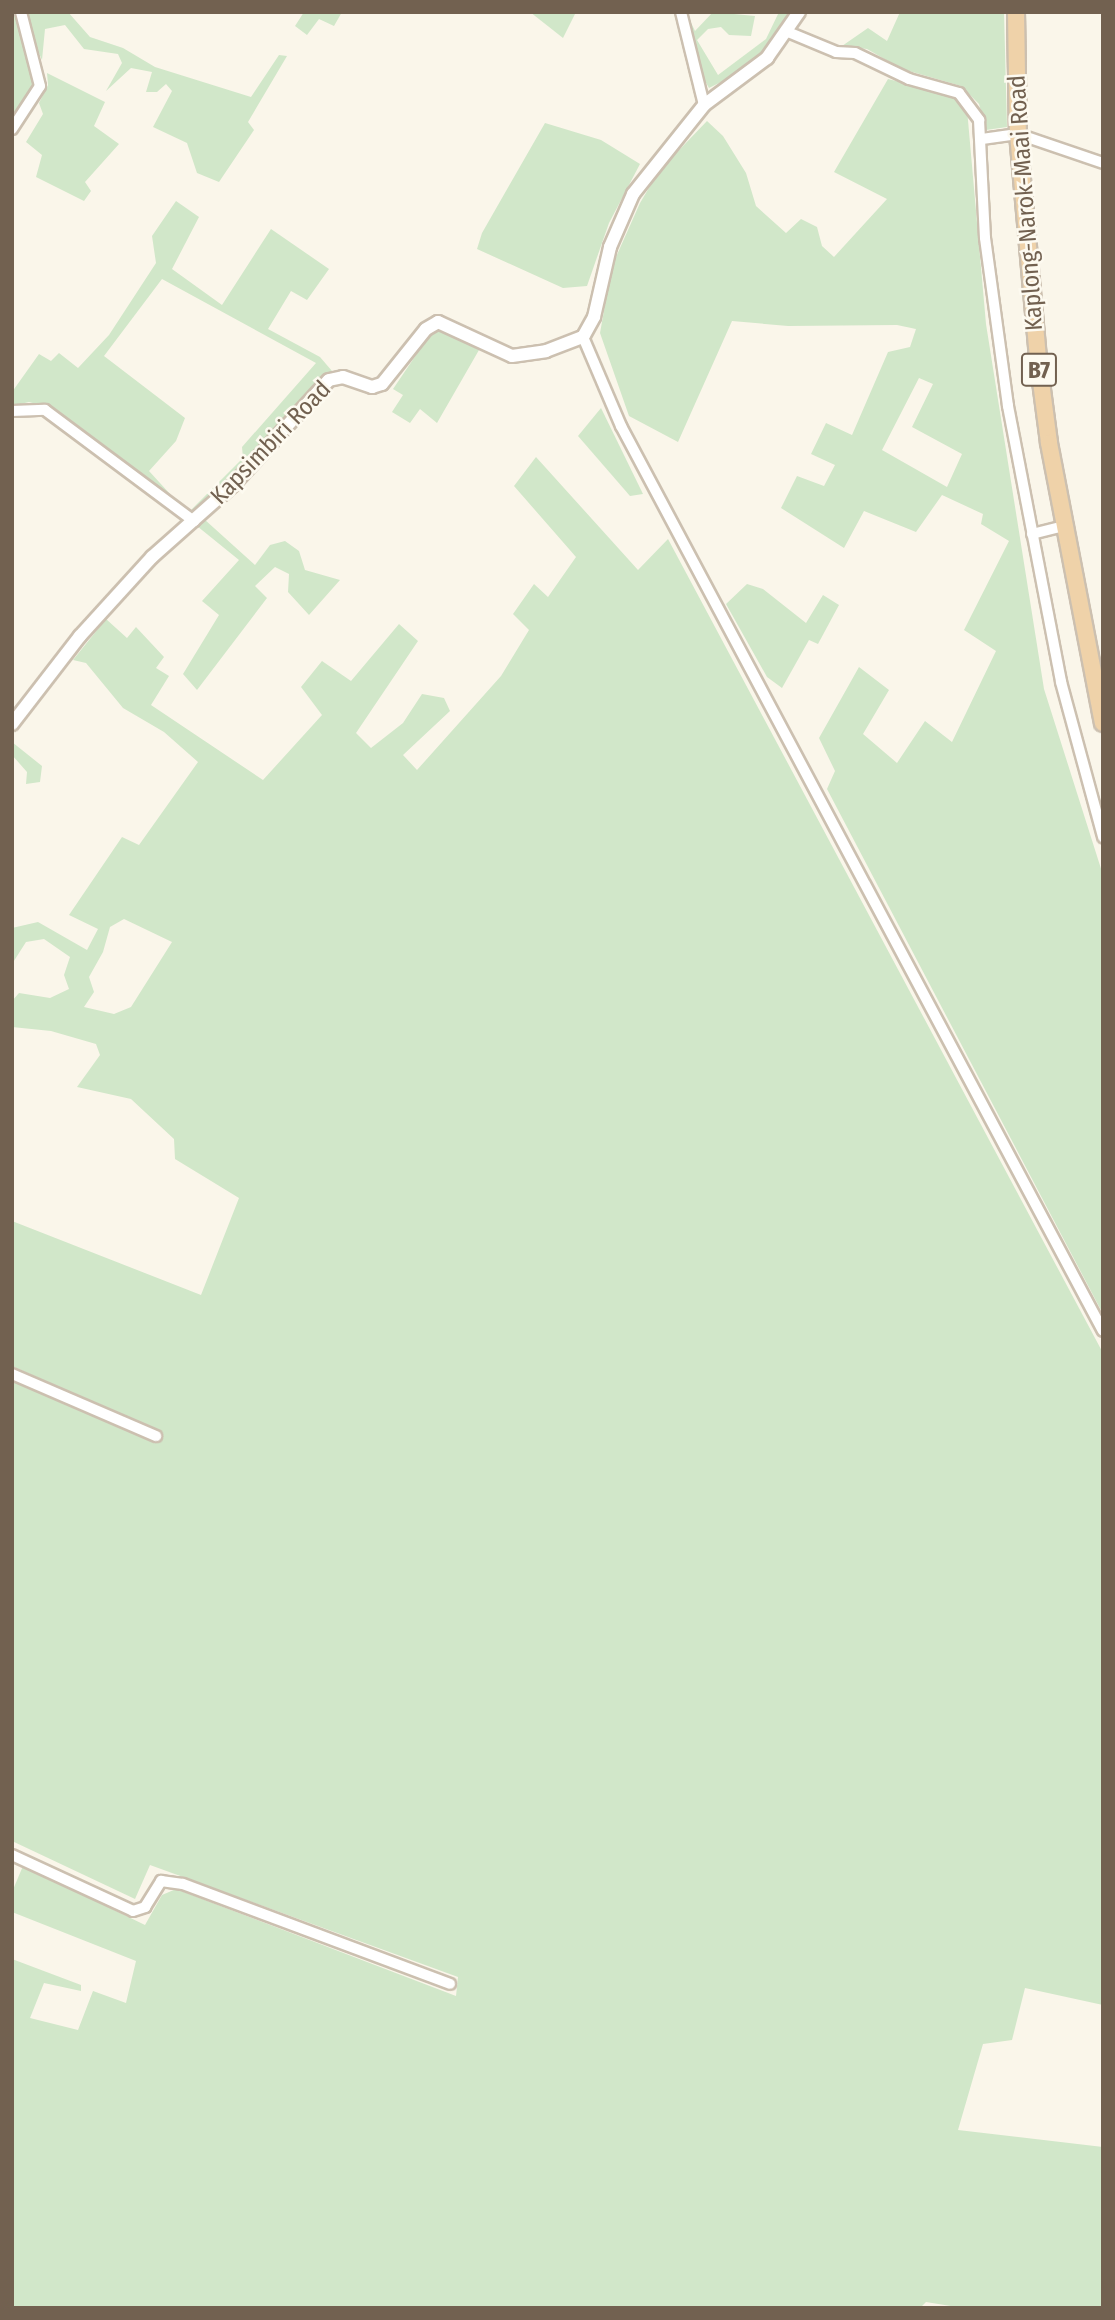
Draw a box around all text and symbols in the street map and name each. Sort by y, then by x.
street label: Kaplong-Narok-Maai Road [1003,74,1049,332]
road number: B7 [1020,350,1058,390]
street label: Kapsimbiri Road [205,375,337,511]

